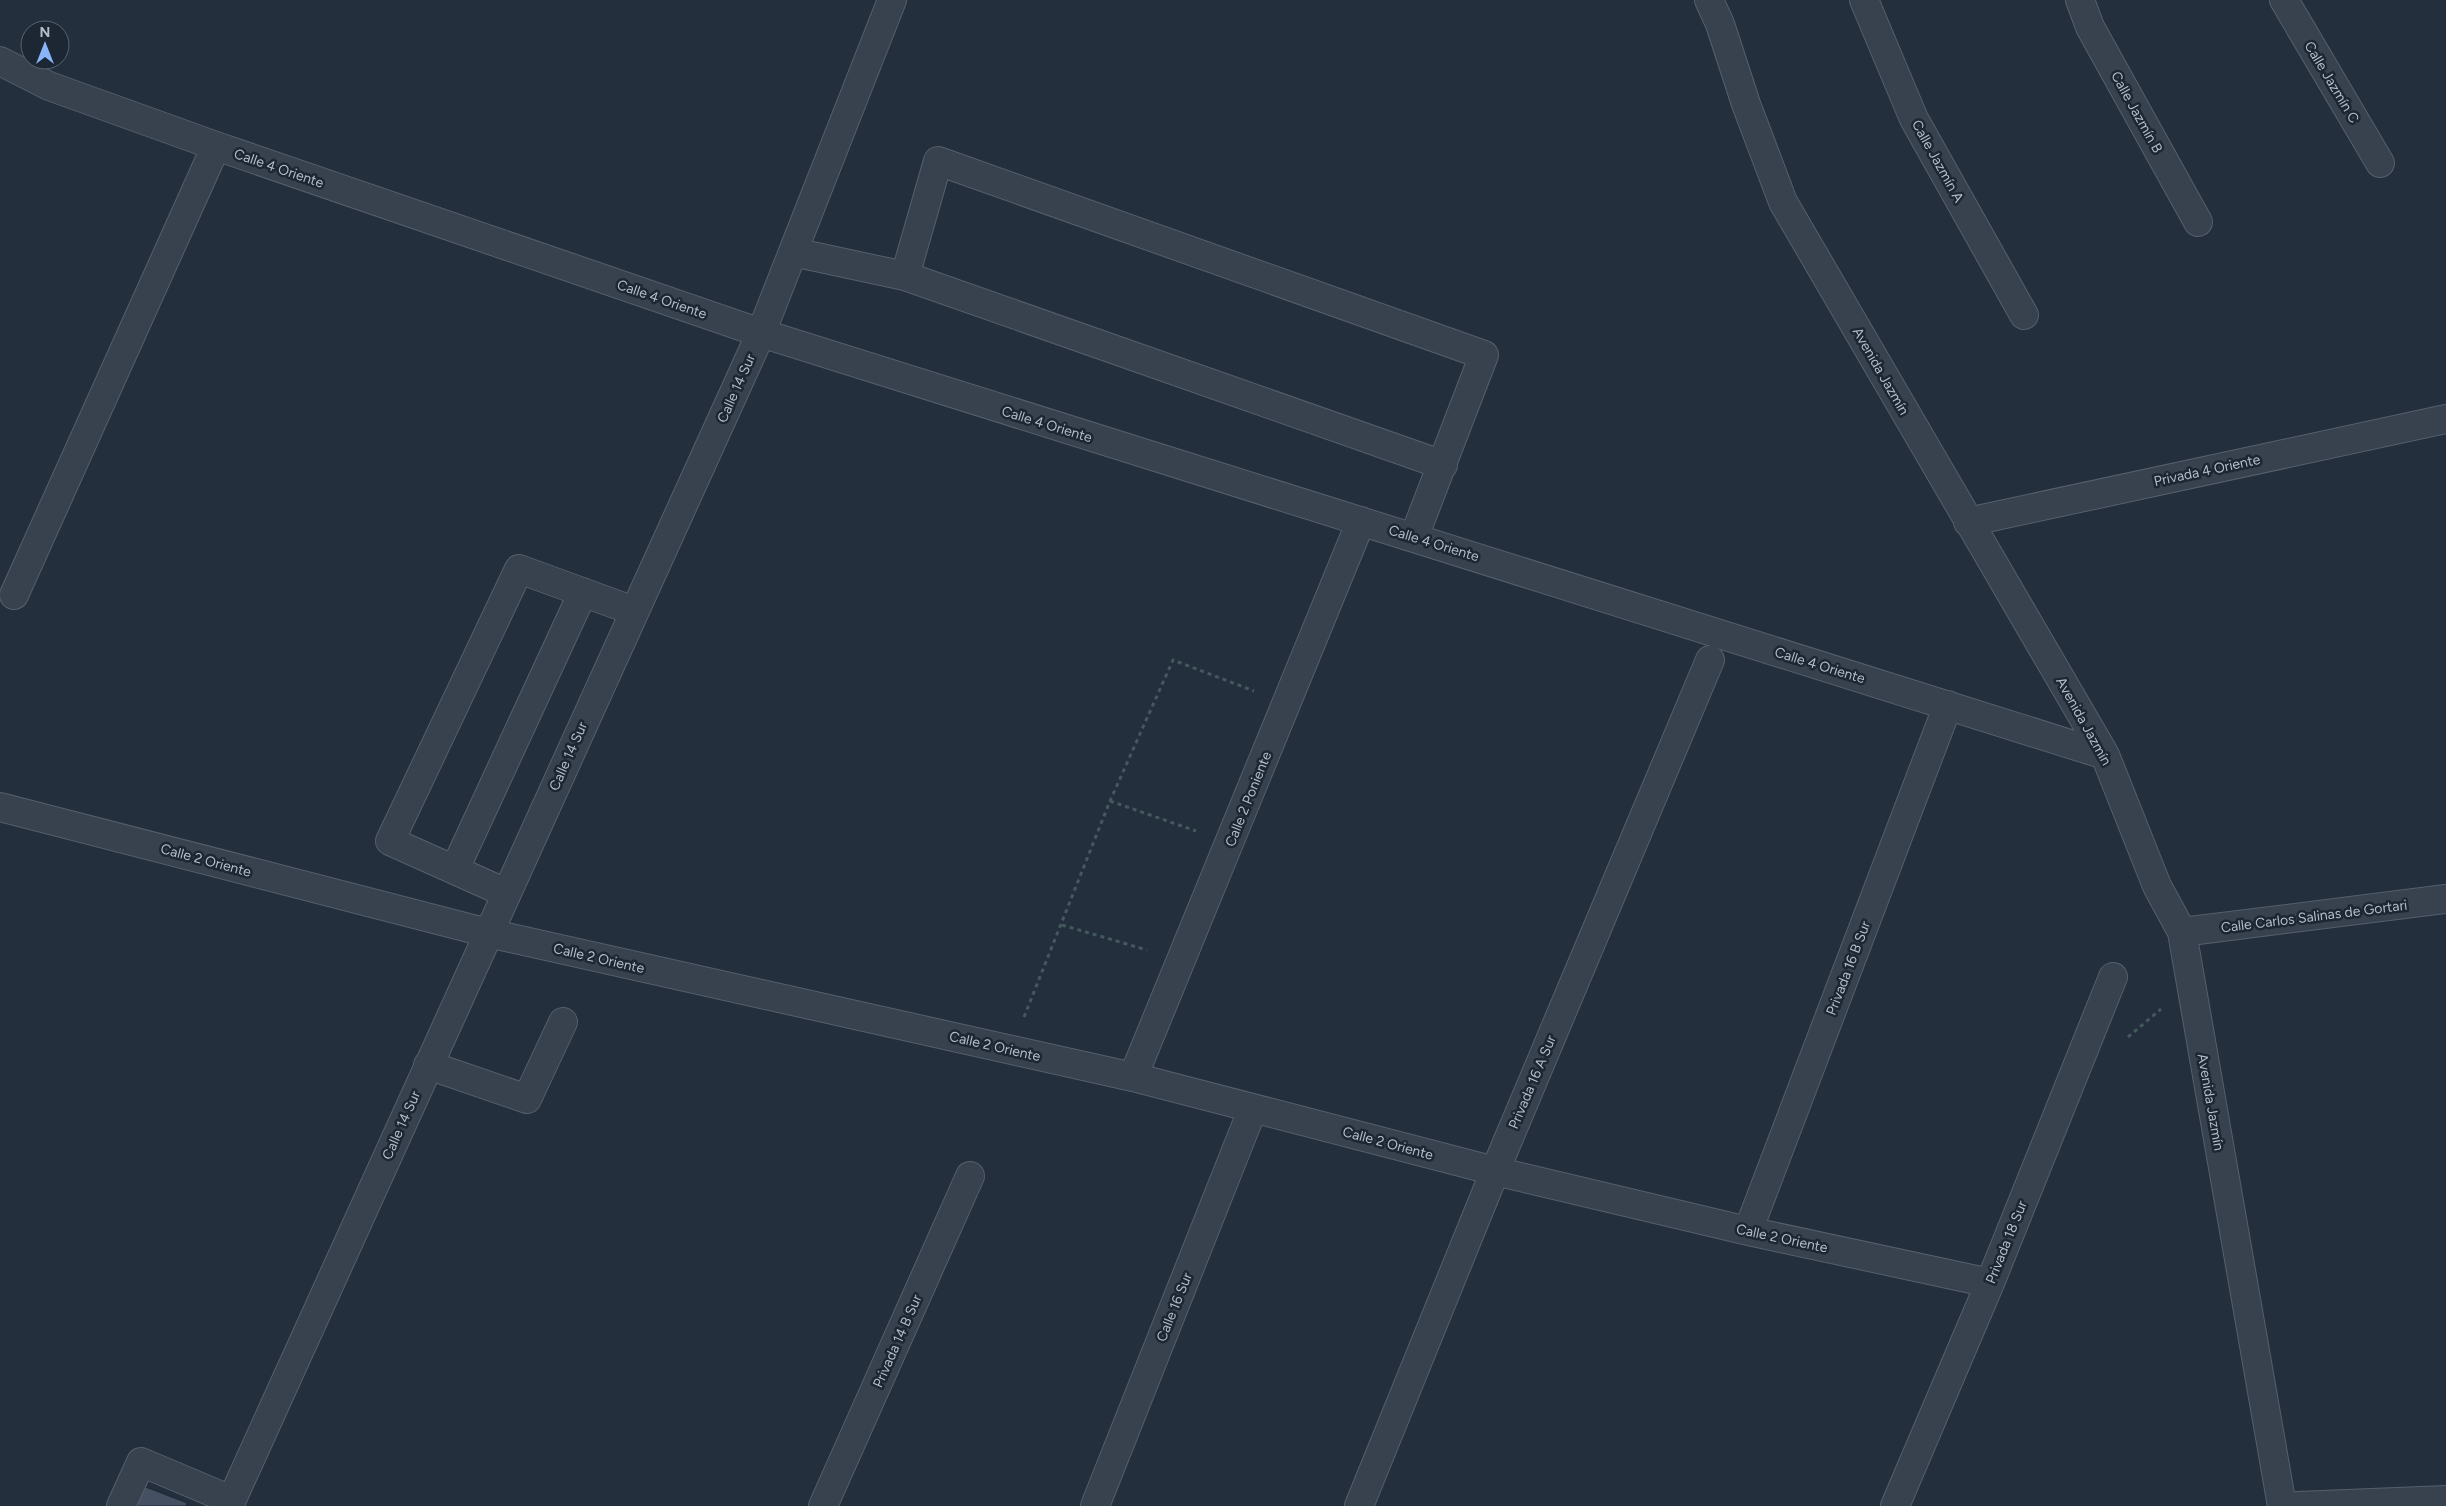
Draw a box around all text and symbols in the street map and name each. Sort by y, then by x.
north arrow [20,20,70,70]
text: N [40,24,50,41]
street label: Calle Jazmín C [2301,38,2363,126]
street label: Calle Jazmín B [2107,68,2166,156]
street label: Calle Jazmín A [1908,117,1967,206]
street label: Calle 4 Oriente [232,145,326,192]
street label: Calle 4 Oriente [615,276,709,323]
street label: Avenida Jazmín [1849,325,1913,418]
street label: Calle 14 Sur [714,351,759,425]
street label: Calle 4 Oriente [999,403,1095,446]
street label: Privada 4 Oriente [2152,451,2262,490]
street label: Calle 4 Oriente [1386,522,1482,565]
street label: Calle 4 Oriente [1772,644,1868,687]
street label: Avenida Jazmín [2052,674,2115,768]
street label: Calle 14 Sur [546,719,591,793]
street label: Calle 2 Poniente [1222,749,1275,849]
street label: Calle 2 Oriente [159,840,253,881]
street label: Calle Carlos Salinas de Gortari [2220,897,2408,936]
street label: Privada 16 B Sur [1823,918,1874,1018]
street label: Calle 2 Oriente [552,940,646,977]
street label: Calle 2 Oriente [948,1028,1042,1065]
street label: Privada 16 A Sur [1505,1032,1560,1132]
street label: Avenida Jazmín [2194,1052,2227,1152]
street label: Calle 14 Sur [379,1088,424,1162]
street label: Calle 2 Oriente [1341,1123,1435,1164]
street label: Privada 18 Sur [1982,1198,2031,1286]
street label: Calle 2 Oriente [1735,1221,1829,1257]
street label: Calle 16 Sur [1153,1270,1196,1344]
street label: Privada 14 B Sur [869,1292,926,1390]

